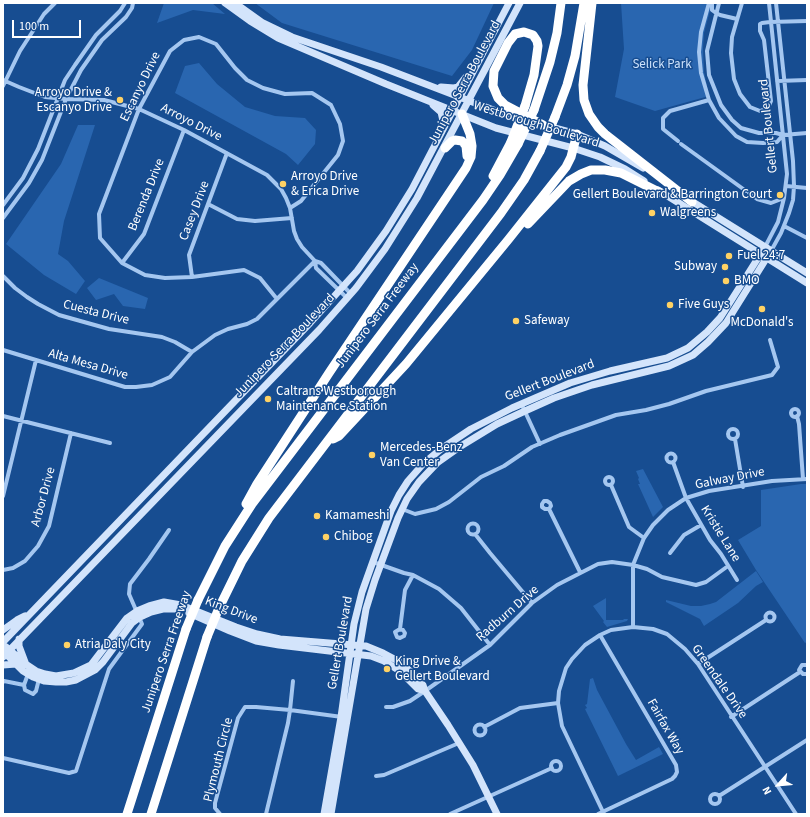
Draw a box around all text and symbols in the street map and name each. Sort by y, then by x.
scale bar [14,12,83,38]
text: 100 m [19,18,49,35]
street label: Junipero Serra Boulevard [426,18,504,148]
street label: Escanyo Drive [117,50,165,124]
park label: Selick Park [632,57,692,73]
street label: Gellert Boulevard [756,78,782,174]
place label: Arroyo Drive & Escanyo Drive [35,85,112,116]
marker: Arroyo Drive & Escanyo Drive [115,95,125,105]
street label: Westborough Boulevard [471,98,601,152]
street label: Arroyo Drive [158,101,224,145]
street label: Berenda Drive [125,157,169,233]
place label: Arroyo Drive & Erica Drive [291,169,359,200]
street label: Casey Drive [176,179,214,243]
marker: Arroyo Drive & Erica Drive [278,179,288,189]
place label: Gellert Boulevard & Barrington Court [573,187,772,203]
marker: Gellert Boulevard & Barrington Court [775,190,785,200]
place label: Walgreens [660,205,716,221]
marker: Walgreens [647,208,657,218]
place label: Fuel 24:7 [737,248,785,264]
marker: Fuel 24:7 [724,251,734,261]
place label: Subway [674,259,717,275]
street label: Junipero Serra Freeway [333,260,423,372]
marker: Subway [720,262,730,272]
place label: BMO [734,273,760,289]
marker: BMO [721,276,731,286]
street label: Junipero Serra Boulevard [231,291,339,401]
street label: Cuesta Drive [61,297,131,329]
place label: Five Guys [678,297,729,313]
marker: Five Guys [665,300,675,310]
marker: McDonald's [757,304,767,314]
place label: Safeway [524,313,570,329]
place label: McDonald's [730,315,794,331]
marker: Safeway [511,316,521,326]
street label: Alta Mesa Drive [46,346,130,384]
street label: Gellert Boulevard [503,357,597,405]
place label: Caltrans Westborough Maintenance Station [276,384,396,415]
marker: Caltrans Westborough Maintenance Station [263,394,273,404]
place label: Mercedes-Benz Van Center [380,440,462,471]
marker: Mercedes-Benz Van Center [367,450,377,460]
street label: Arbor Drive [29,465,59,529]
street label: Galway Drive [694,465,766,493]
street label: Kristie Lane [697,503,743,565]
place label: Kamameshi [325,508,389,524]
marker: Kamameshi [312,511,322,521]
place label: Chibog [334,529,372,545]
marker: Chibog [321,532,331,542]
street label: Radburn Drive [474,583,542,645]
street label: Junipero Serra Freeway [139,589,195,715]
street label: King Drive [202,594,260,628]
street label: Gellert Boulevard [325,595,357,691]
place label: Atria Daly City [75,637,151,653]
marker: Atria Daly City [62,640,72,650]
street label: Greendale Drive [688,642,750,722]
place label: King Drive & Gellert Boulevard [395,654,490,685]
marker: King Drive & Gellert Boulevard [382,664,392,674]
street label: Fairfax Way [643,697,687,757]
street label: Plymouth Circle [201,716,237,804]
north arrow [758,765,798,805]
text: N [759,784,775,797]

